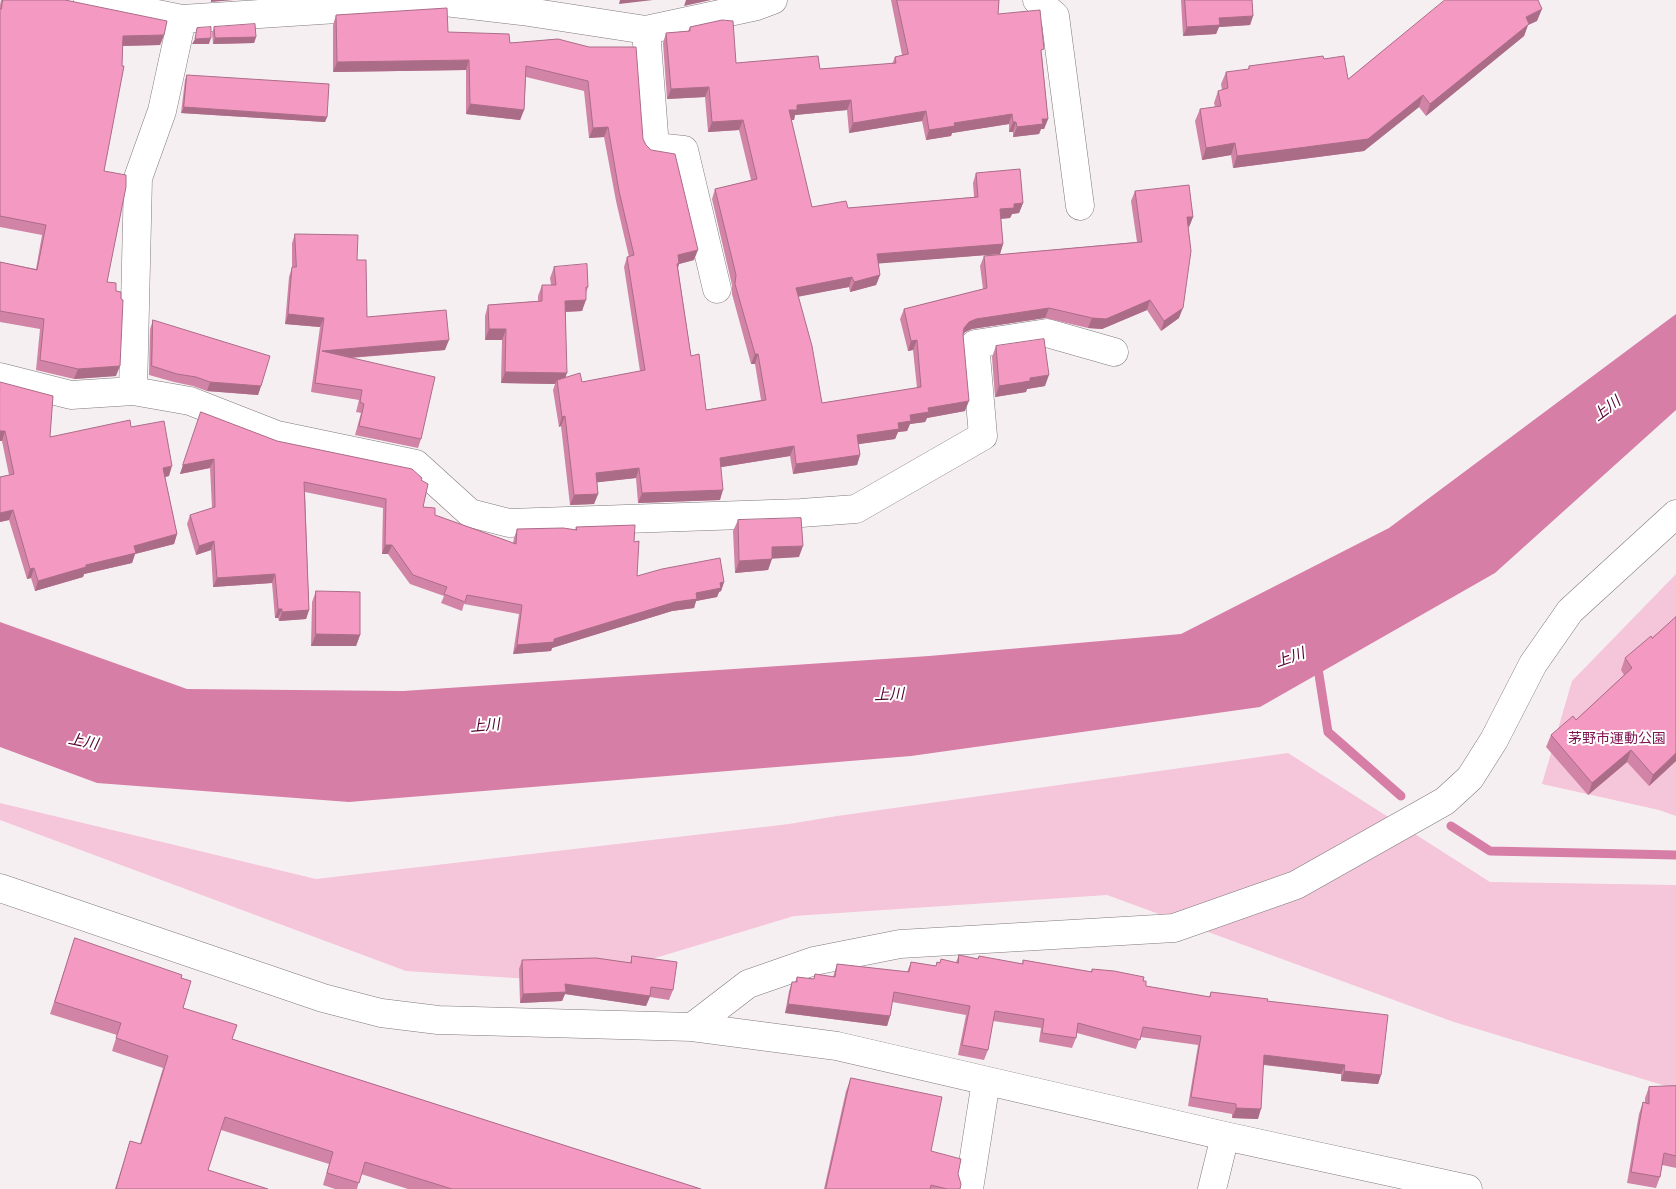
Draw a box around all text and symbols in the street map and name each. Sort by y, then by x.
water label: 上川 [1590,393,1624,425]
water label: 上川 [1273,645,1307,671]
water label: 上川 [874,685,904,705]
water label: 上川 [469,716,501,736]
water label: 上川 [67,730,99,754]
park label: 茅野市運動公園 [1568,731,1666,747]

